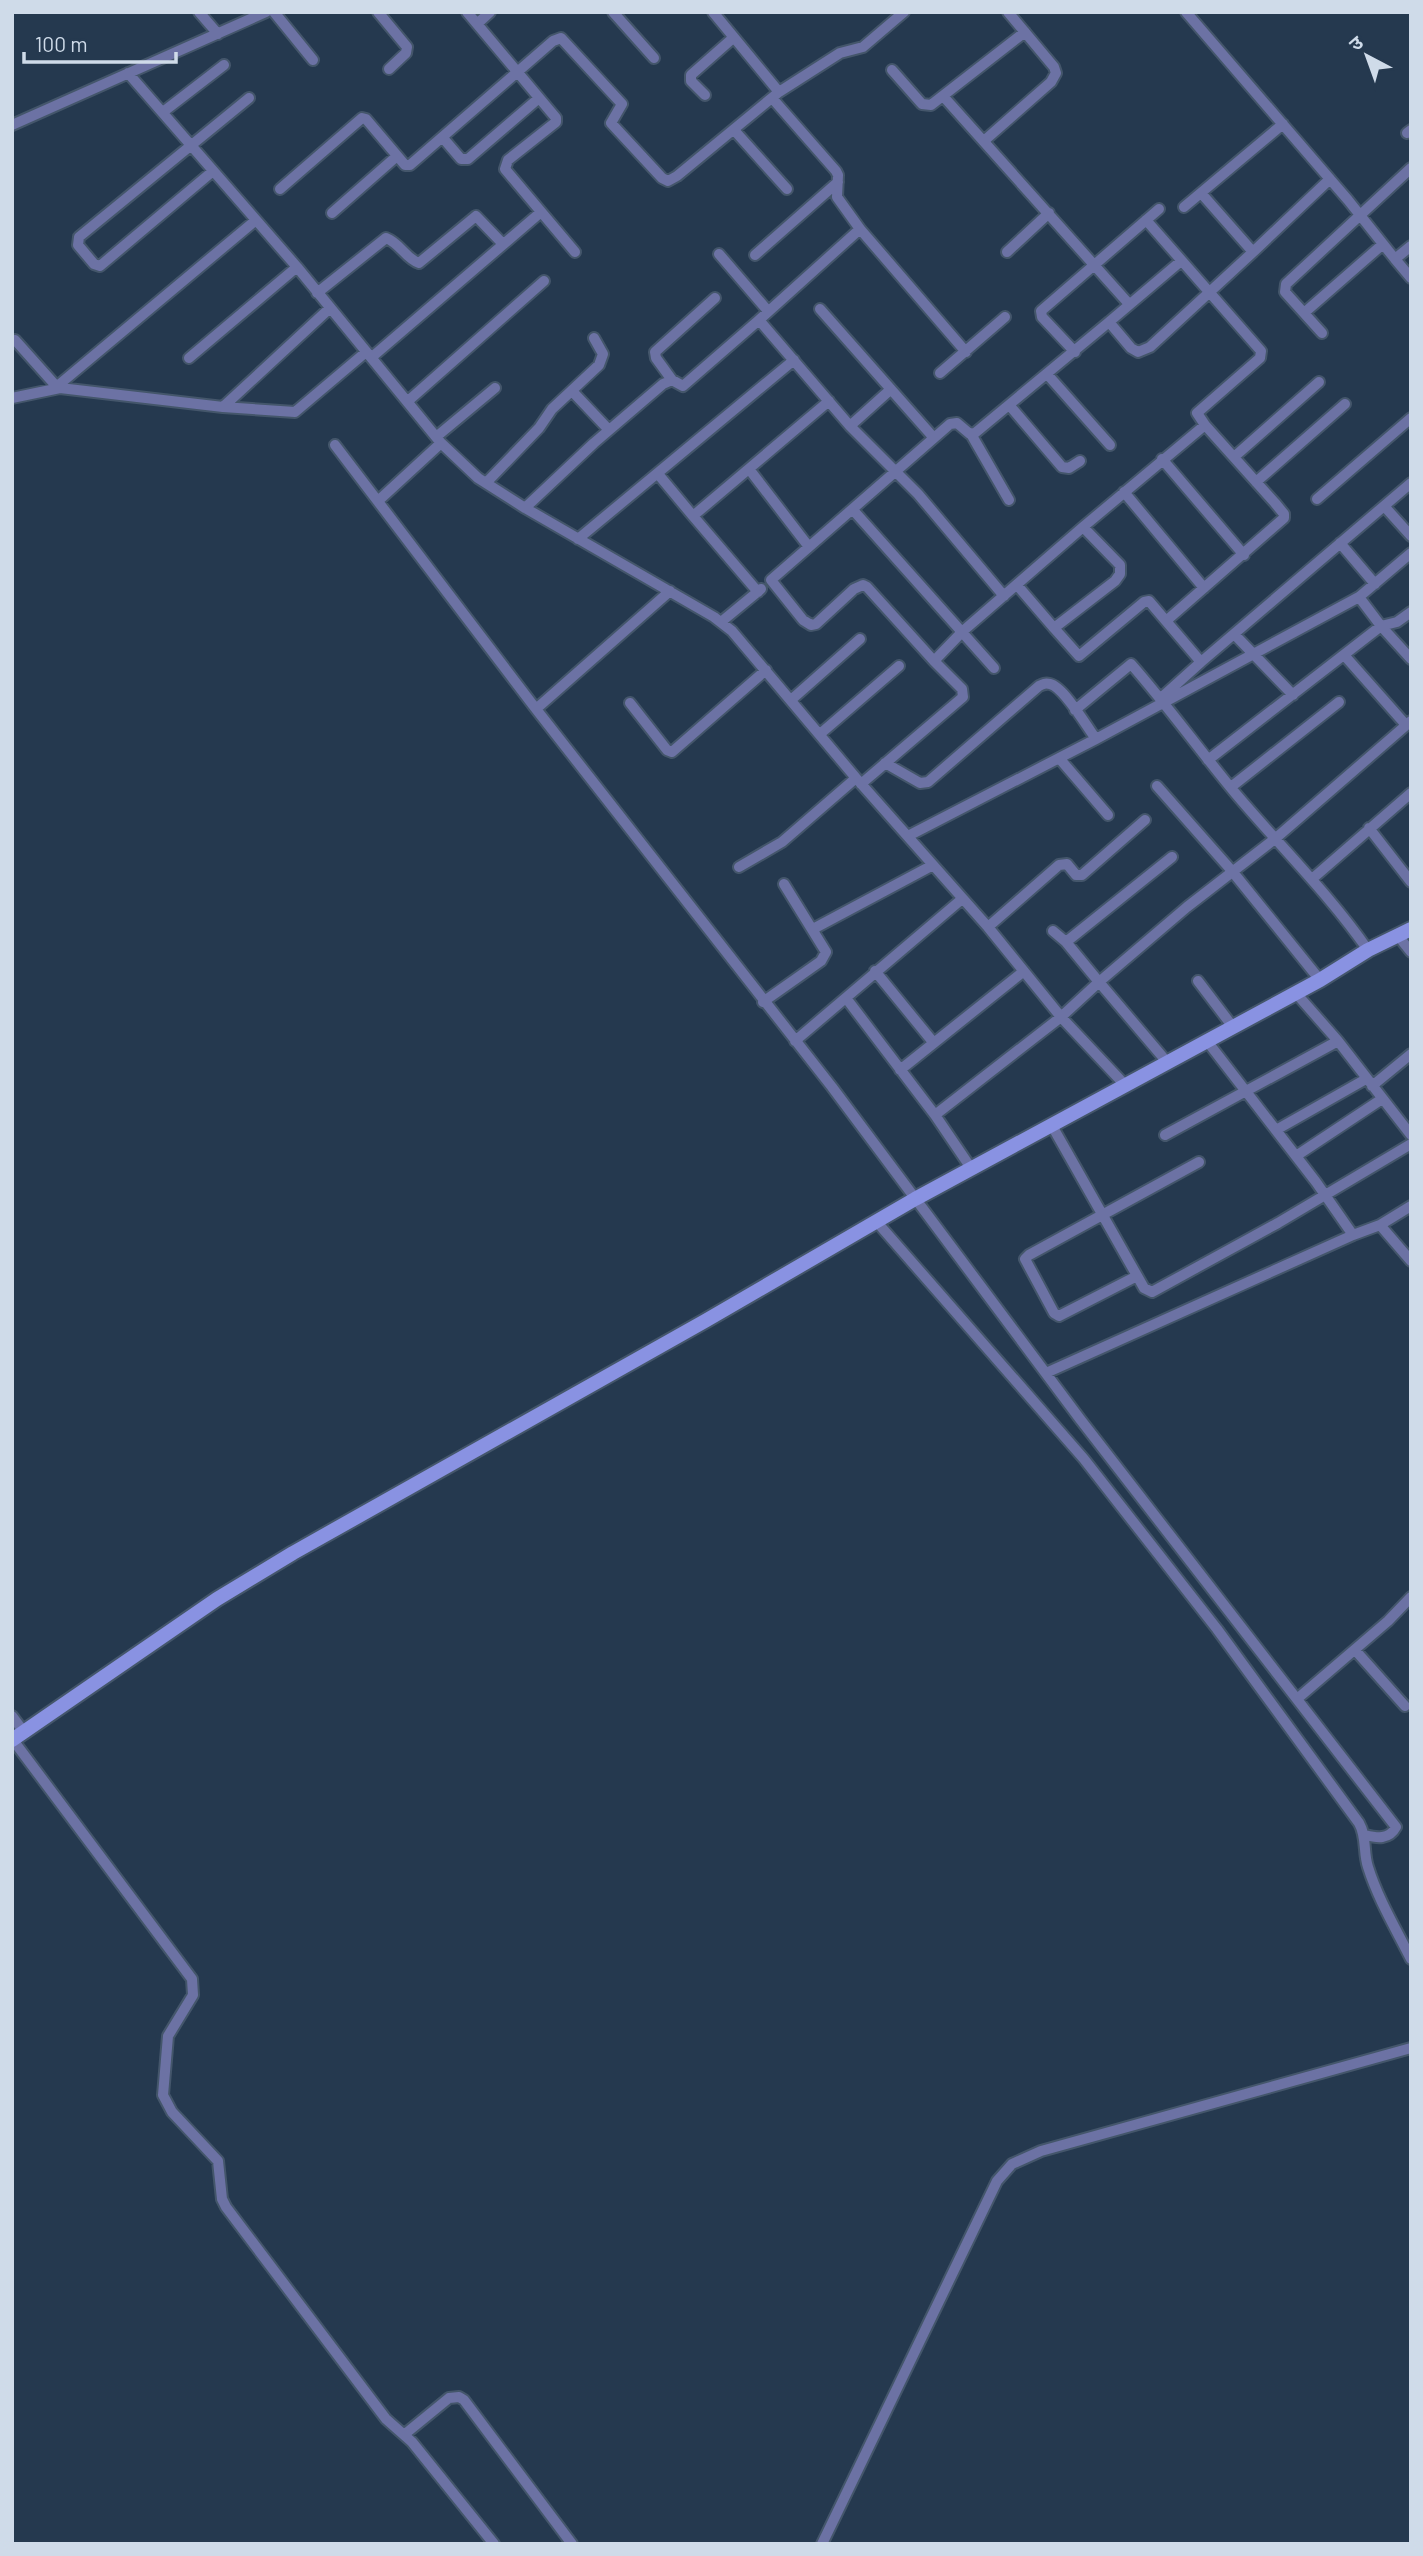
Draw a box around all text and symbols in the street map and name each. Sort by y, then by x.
scale bar [24,21,177,65]
north arrow [1332,21,1402,91]
text: उ [1344,30,1368,55]
text: 100 m [35,31,88,56]

